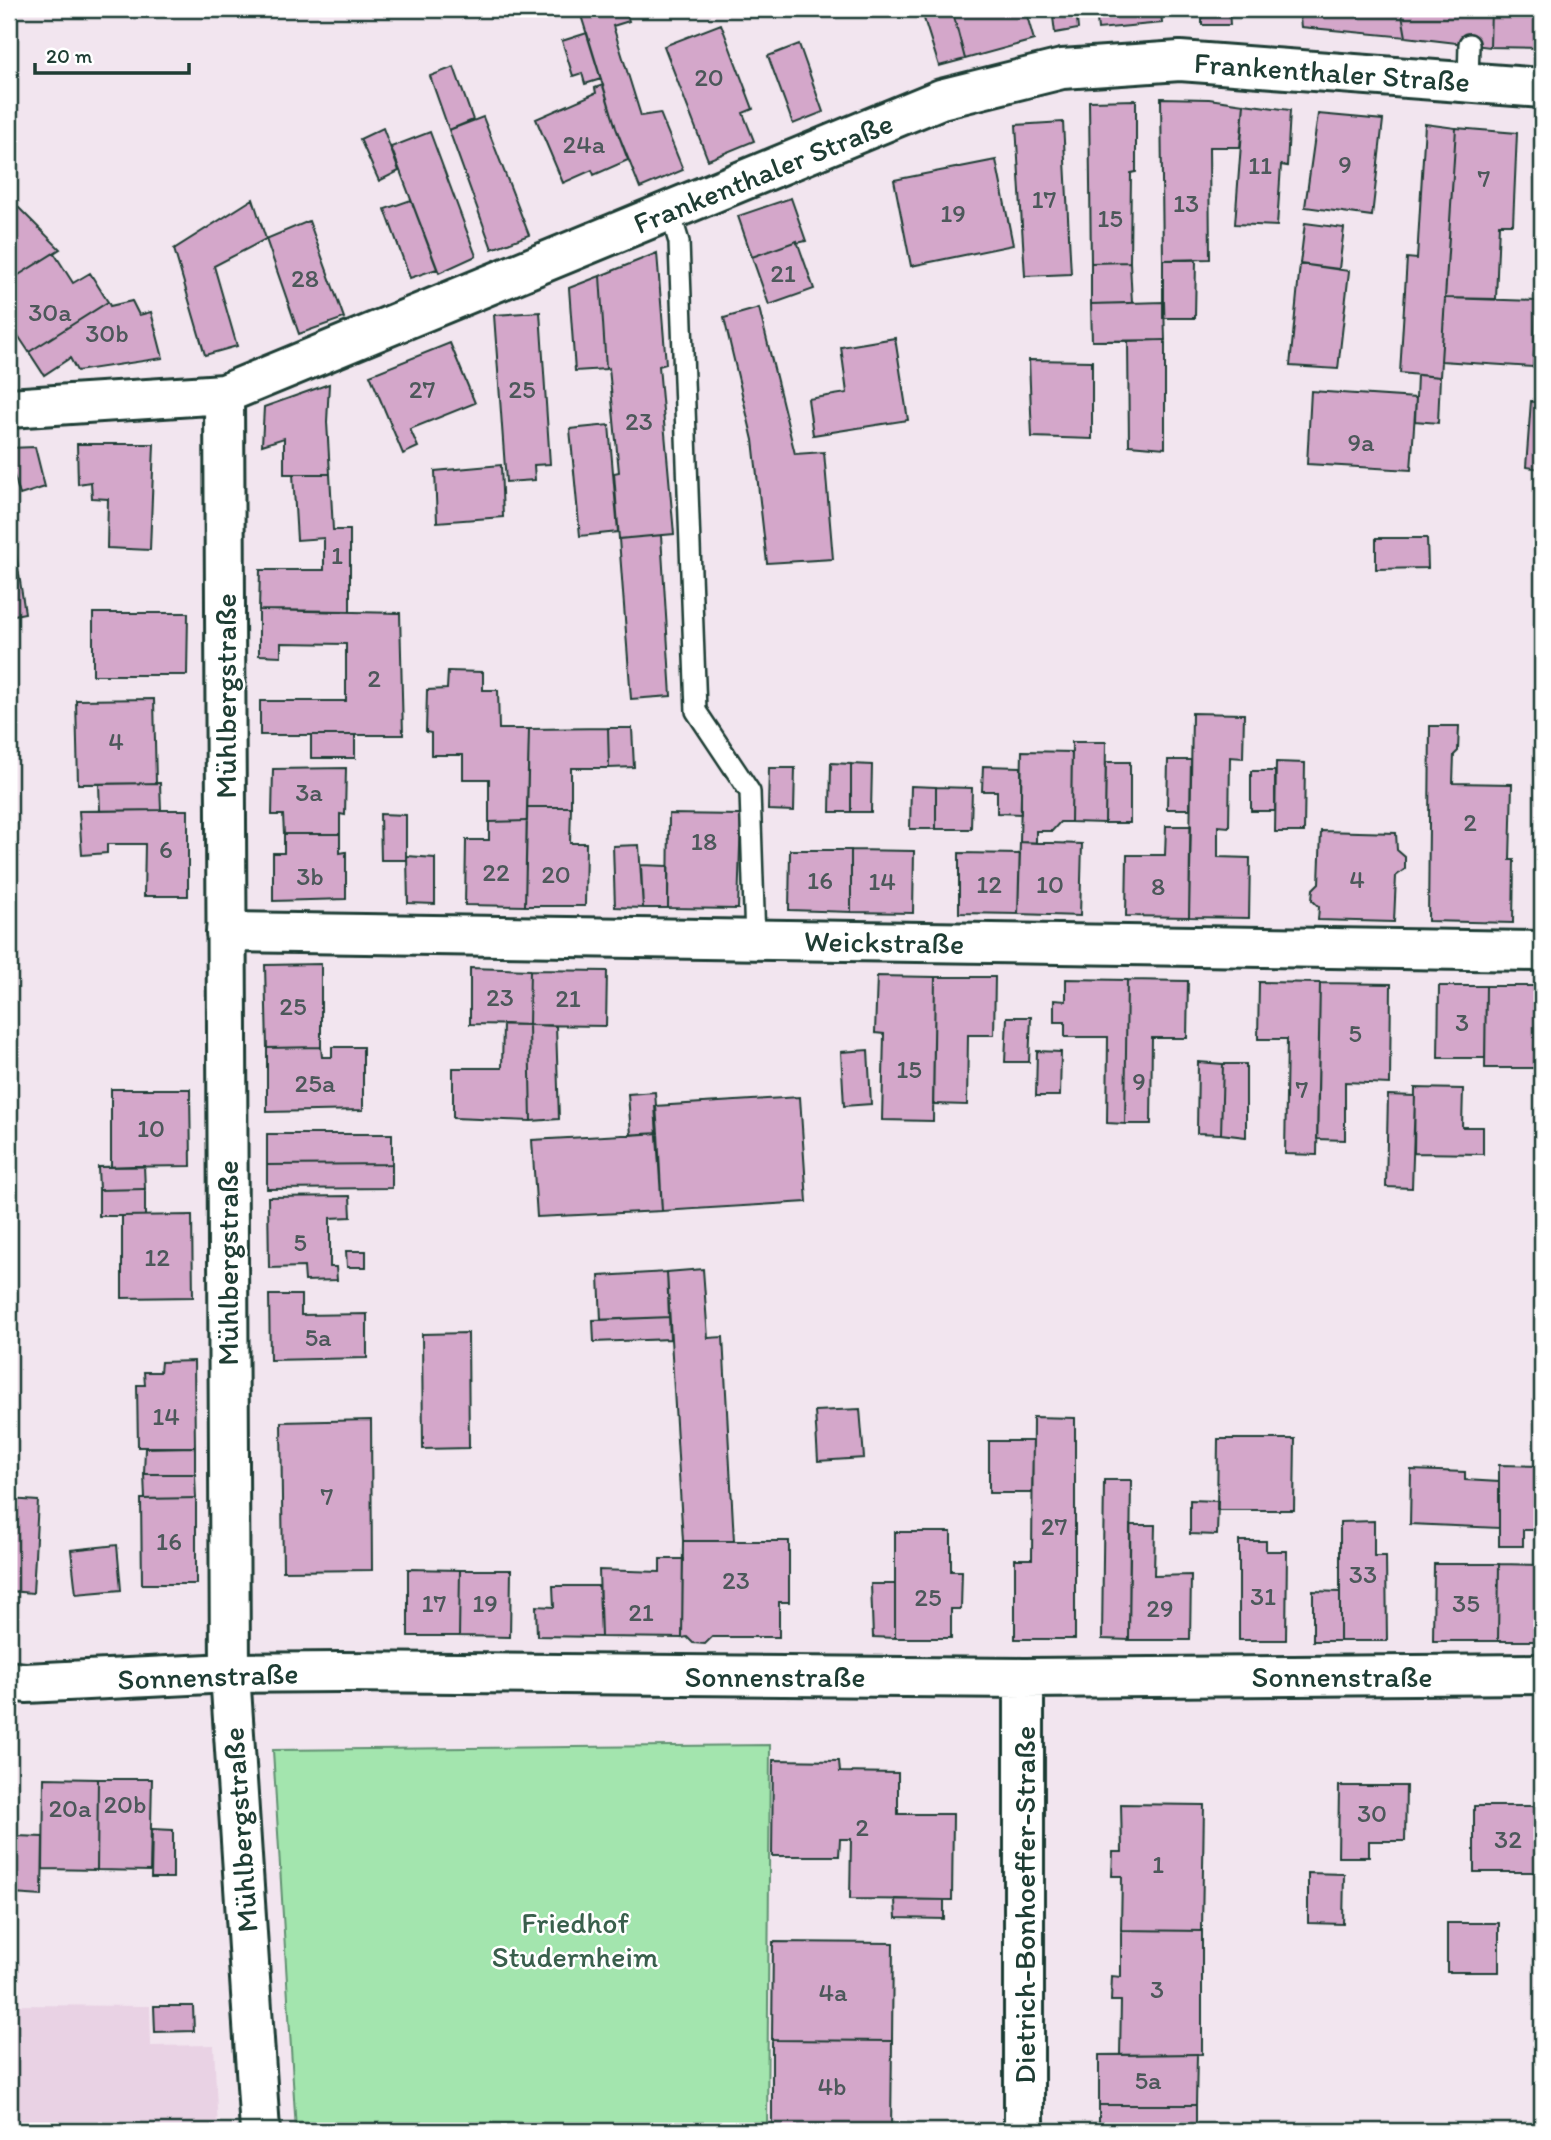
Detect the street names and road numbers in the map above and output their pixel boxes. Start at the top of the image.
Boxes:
street label: Frankenthaler Straße [1193,44,1471,100]
street label: Frankenthaler Straße [628,104,898,242]
street label: Mühlbergstraße [207,593,244,799]
street label: Weickstraße [804,922,964,962]
street label: Mühlbergstraße [209,1160,246,1366]
street label: Sonnenstraße [117,1654,299,1698]
street label: Sonnenstraße [684,1658,866,1695]
street label: Sonnenstraße [1251,1658,1433,1695]
street label: Mühlbergstraße [214,1726,266,1934]
street label: Dietrich-Bonhoeffer-Straße [1006,1726,1043,2084]

